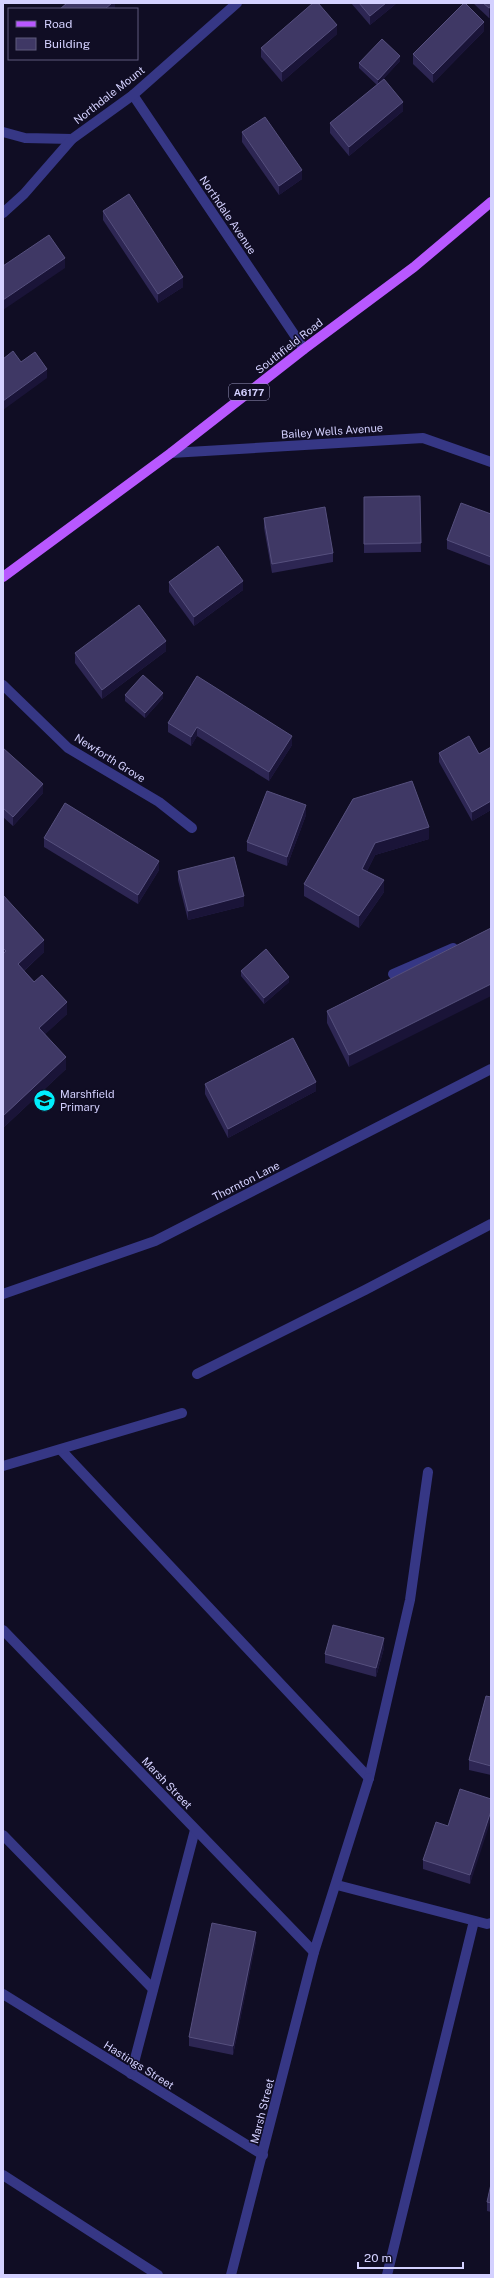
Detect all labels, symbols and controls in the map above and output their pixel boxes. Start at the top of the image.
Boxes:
legend [8,8,138,60]
text: Road [44,17,72,31]
text: Building [44,37,90,51]
street label: Northdale Mount [71,64,147,126]
street label: Northdale Avenue [197,174,259,256]
street label: Southfield Road [253,316,325,376]
road number: A6177 [229,384,269,400]
street label: Bailey Wells Avenue [281,421,383,441]
street label: Newforth Grove [72,731,148,785]
school or university icon: Marshfield Primary [31,1087,57,1113]
place label: Marshfield Primary [60,1088,115,1113]
street label: Thornton Lane [210,1159,282,1203]
street label: Marsh Street [139,1755,195,1811]
street label: Hastings Street [102,2039,176,2091]
street label: Marsh Street [248,2077,276,2145]
scale bar [358,2244,463,2270]
text: 20 m [364,2251,392,2265]

